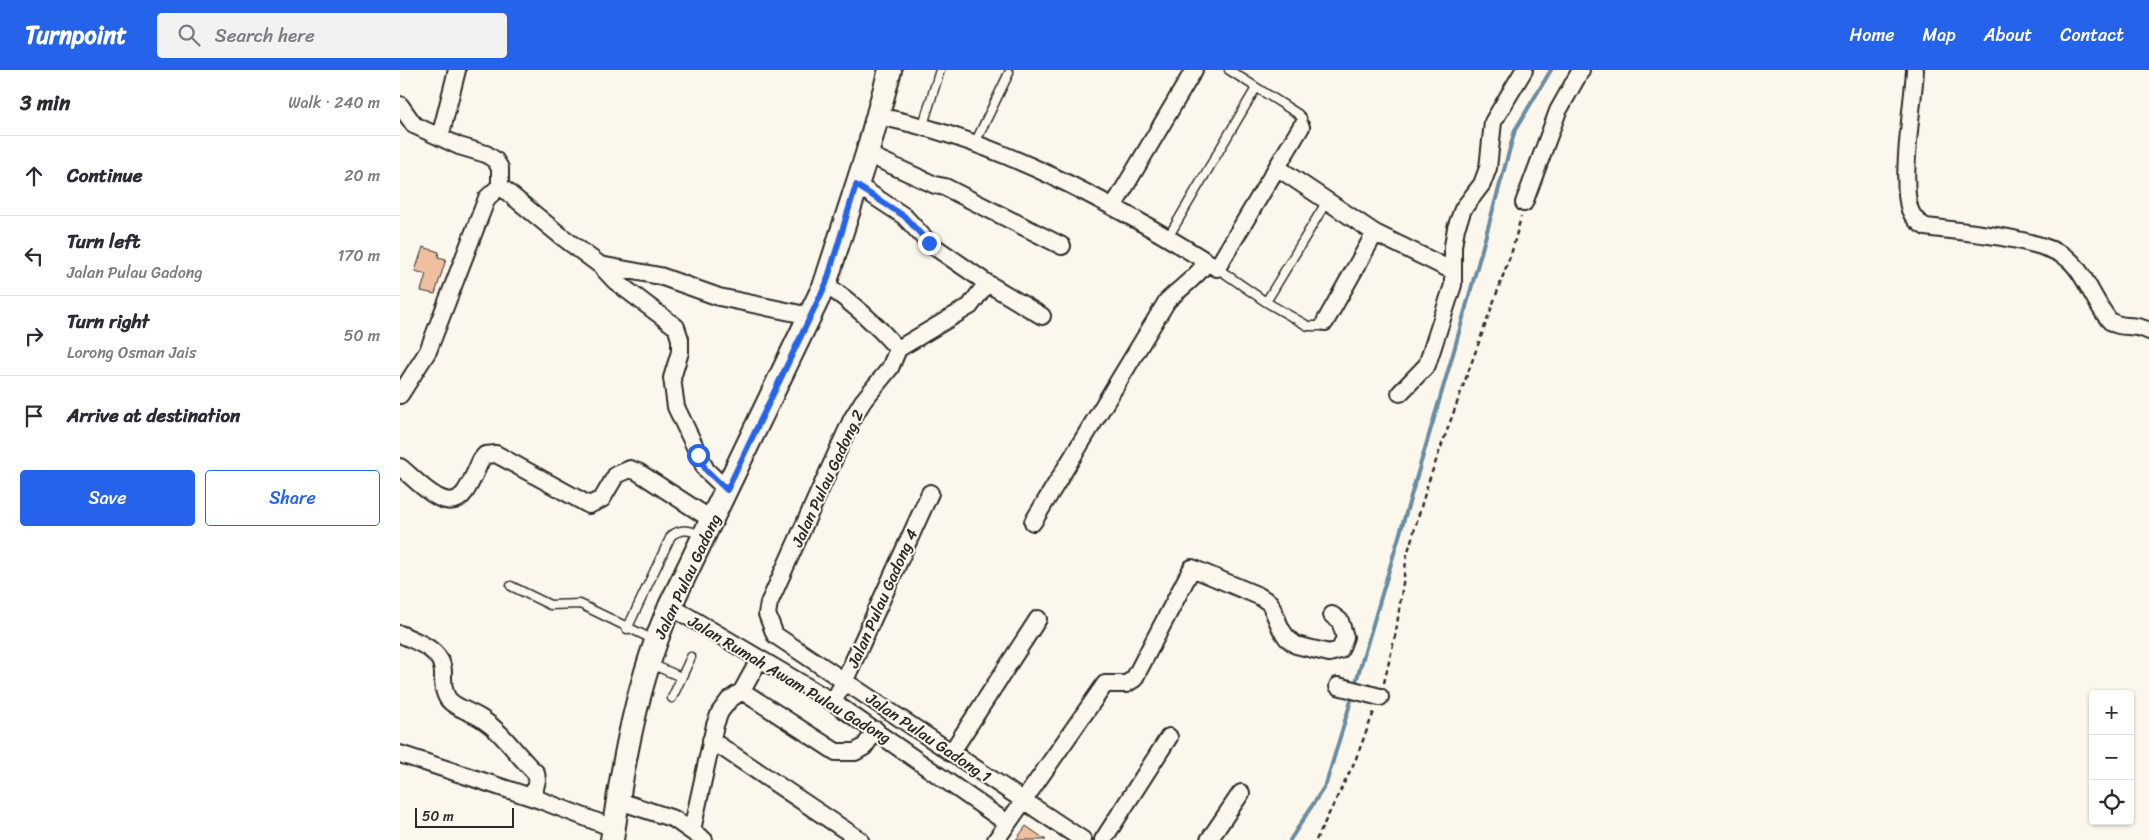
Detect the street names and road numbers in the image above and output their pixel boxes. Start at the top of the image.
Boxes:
street label: Jalan Pulau Gadong 2 [782,405,872,553]
street label: Jalan Pulau Gadong [645,509,729,645]
street label: Jalan Pulau Gadong 4 [838,524,926,673]
street label: Jalan Rumah Awam Pulau Gadong [682,606,897,752]
street label: Jalan Pulau Gadong 1 [859,684,998,790]

